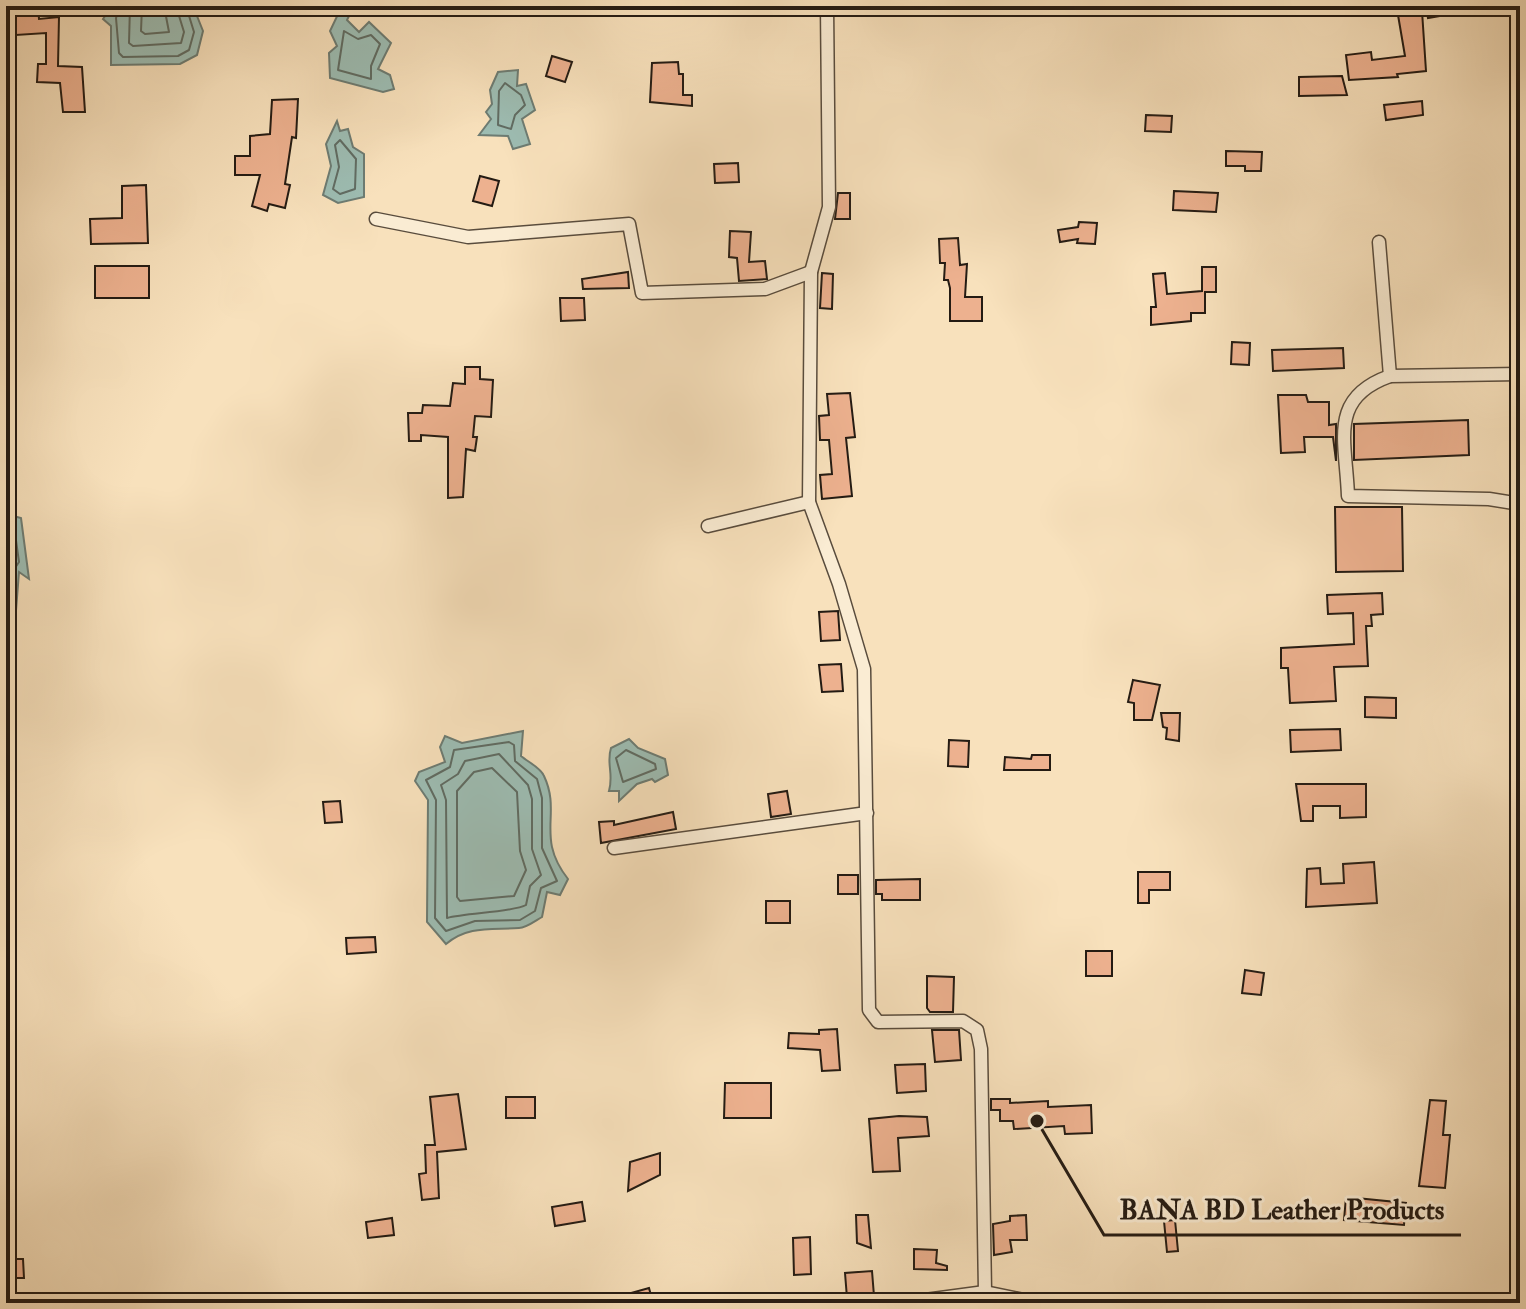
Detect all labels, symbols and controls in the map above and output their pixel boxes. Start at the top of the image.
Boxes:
callout: BANA BD Leather Products [1104,1183,1461,1235]
text: BANA BD Leather Products [1120,1193,1445,1228]

